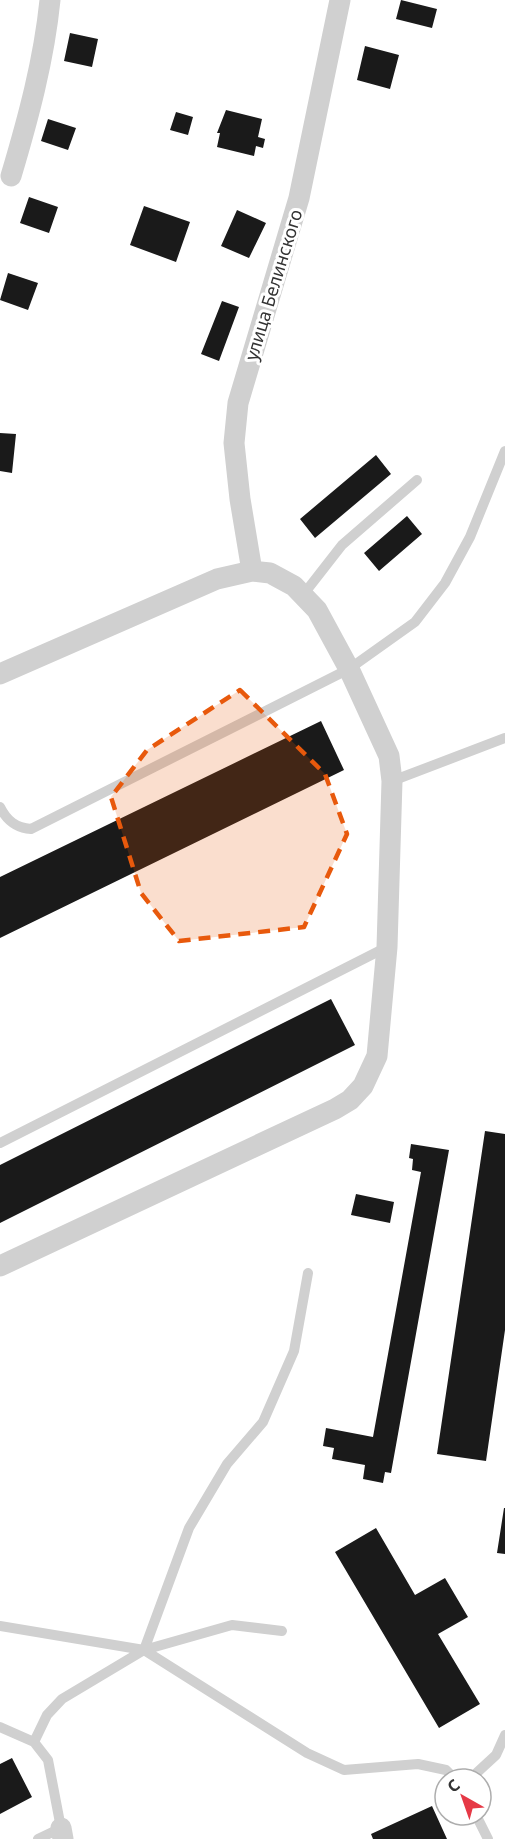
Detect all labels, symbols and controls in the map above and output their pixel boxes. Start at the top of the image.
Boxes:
street label: улица Белинского [239,206,307,363]
north arrow [433,1767,493,1827]
text: С [442,1774,464,1797]

